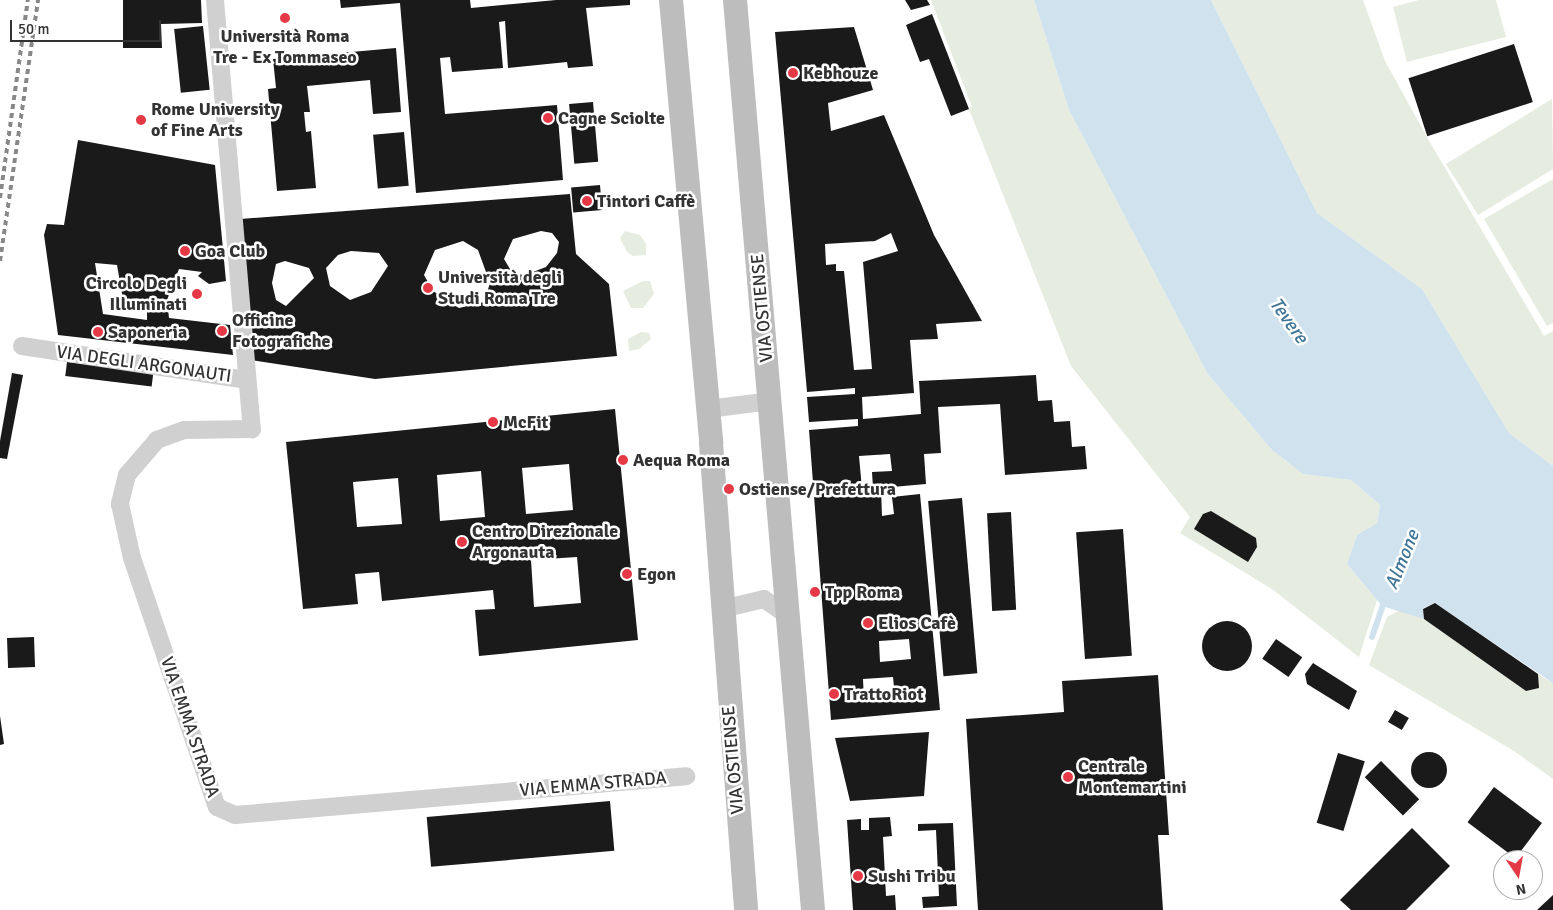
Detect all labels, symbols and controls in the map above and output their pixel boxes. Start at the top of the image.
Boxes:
scale bar [12,10,164,42]
marker: Università Roma Tre - Ex Tommaseo [279,12,291,24]
text: 50 m [18,20,49,38]
place label: Università Roma Tre - Ex Tommaseo [213,26,357,68]
place label: Kebhouze [803,62,878,84]
marker: Kebhouze [787,67,799,79]
place label: Rome University of Fine Arts [151,99,280,142]
place label: Cagne Sciolte [558,107,665,129]
marker: Cagne Sciolte [542,112,554,124]
marker: Rome University of Fine Arts [135,114,147,126]
place label: Tintori Caffè [597,190,695,212]
marker: Tintori Caffè [581,195,593,207]
place label: Goa Club [195,240,265,262]
marker: Goa Club [179,245,191,257]
street label: VIA OSTIENSE [747,253,777,363]
place label: Università degli Studi Roma Tre [438,267,562,310]
place label: Circolo Degli Illuminati [86,273,187,316]
marker: Università degli Studi Roma Tre [422,282,434,294]
marker: Circolo Degli Illuminati [191,288,203,300]
water label: Tevere [1264,294,1312,348]
place label: Officine Fotografiche [232,310,330,352]
place label: Saponeria [108,321,187,343]
marker: Officine Fotografiche [216,325,228,337]
marker: Saponeria [92,326,104,338]
street label: VIA DEGLI ARGONAUTI [55,341,233,387]
place label: McFit [503,411,548,433]
marker: McFit [487,416,499,428]
place label: Aequa Roma [633,449,730,471]
marker: Aequa Roma [617,454,629,466]
place label: Ostiense/Prefettura [739,478,896,500]
marker: Ostiense/Prefettura [723,483,735,495]
place label: Centro Direzionale Argonauta [472,521,618,564]
water label: Almone [1381,527,1425,593]
marker: Centro Direzionale Argonauta [456,536,468,548]
place label: Egon [637,563,676,585]
marker: Egon [621,568,633,580]
place label: Tpp Roma [825,581,900,603]
marker: Tpp Roma [809,586,821,598]
place label: Elios Cafè [878,612,956,634]
marker: Elios Cafè [862,617,874,629]
street label: VIA EMMA STRADA [156,654,224,800]
place label: TrattoRiot [844,683,924,705]
marker: TrattoRiot [828,688,840,700]
street label: VIA OSTIENSE [718,705,748,815]
place label: Centrale Montemartini [1078,756,1187,799]
street label: VIA EMMA STRADA [519,767,667,801]
marker: Centrale Montemartini [1062,771,1074,783]
north arrow [1493,850,1543,900]
place label: Sushi Tribu [868,865,956,887]
marker: Sushi Tribu [852,870,864,882]
text: N [1514,880,1528,899]

